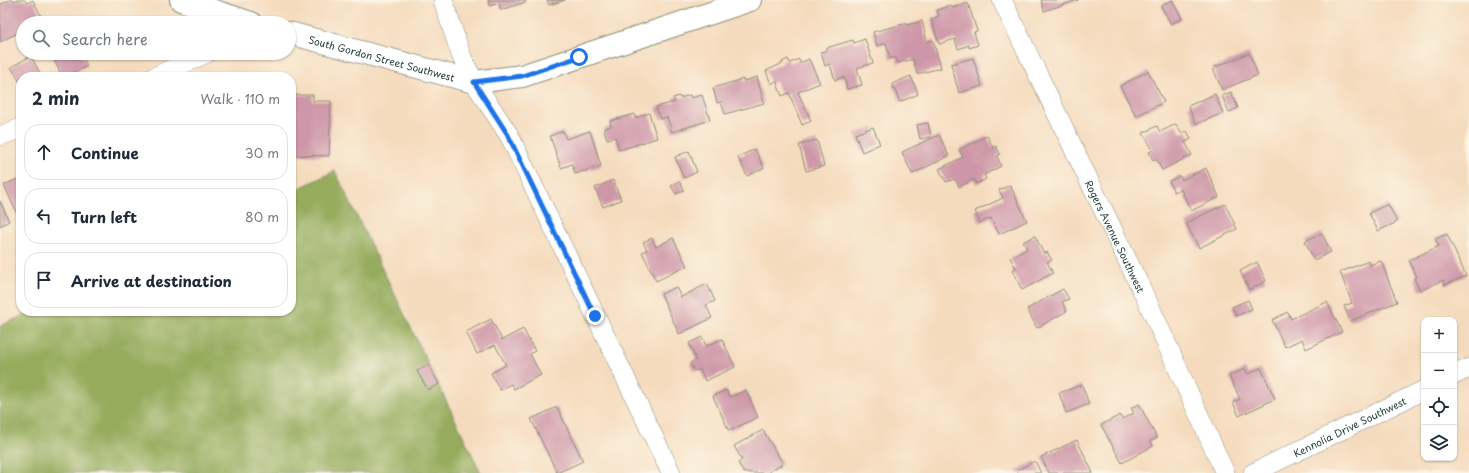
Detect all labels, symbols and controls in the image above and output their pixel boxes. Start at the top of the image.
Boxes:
search box [16,16,296,60]
icon: search [30,27,52,49]
text: Search here [62,27,148,50]
street label: South Gordon Street Southwest [307,31,457,84]
route start [570,48,588,66]
text: 2 min [32,85,79,111]
text: Walk · 110 m [201,89,280,108]
icon: ahead [33,141,55,163]
text: Continue [71,141,139,164]
text: 30 m [245,143,279,162]
street label: Rogers Avenue Southwest [1082,177,1149,295]
icon: left [33,205,55,227]
text: Turn left [71,205,137,228]
text: 80 m [245,207,279,226]
icon: arrive [33,269,55,291]
text: Arrive at destination [71,269,232,292]
route end [586,307,604,325]
map controls [1421,317,1457,461]
button: + [1421,317,1457,353]
button: − [1421,353,1457,389]
button: locate [1421,389,1457,425]
street label: Kennolia Drive Southwest [1290,392,1408,460]
button: layers [1421,425,1457,461]

